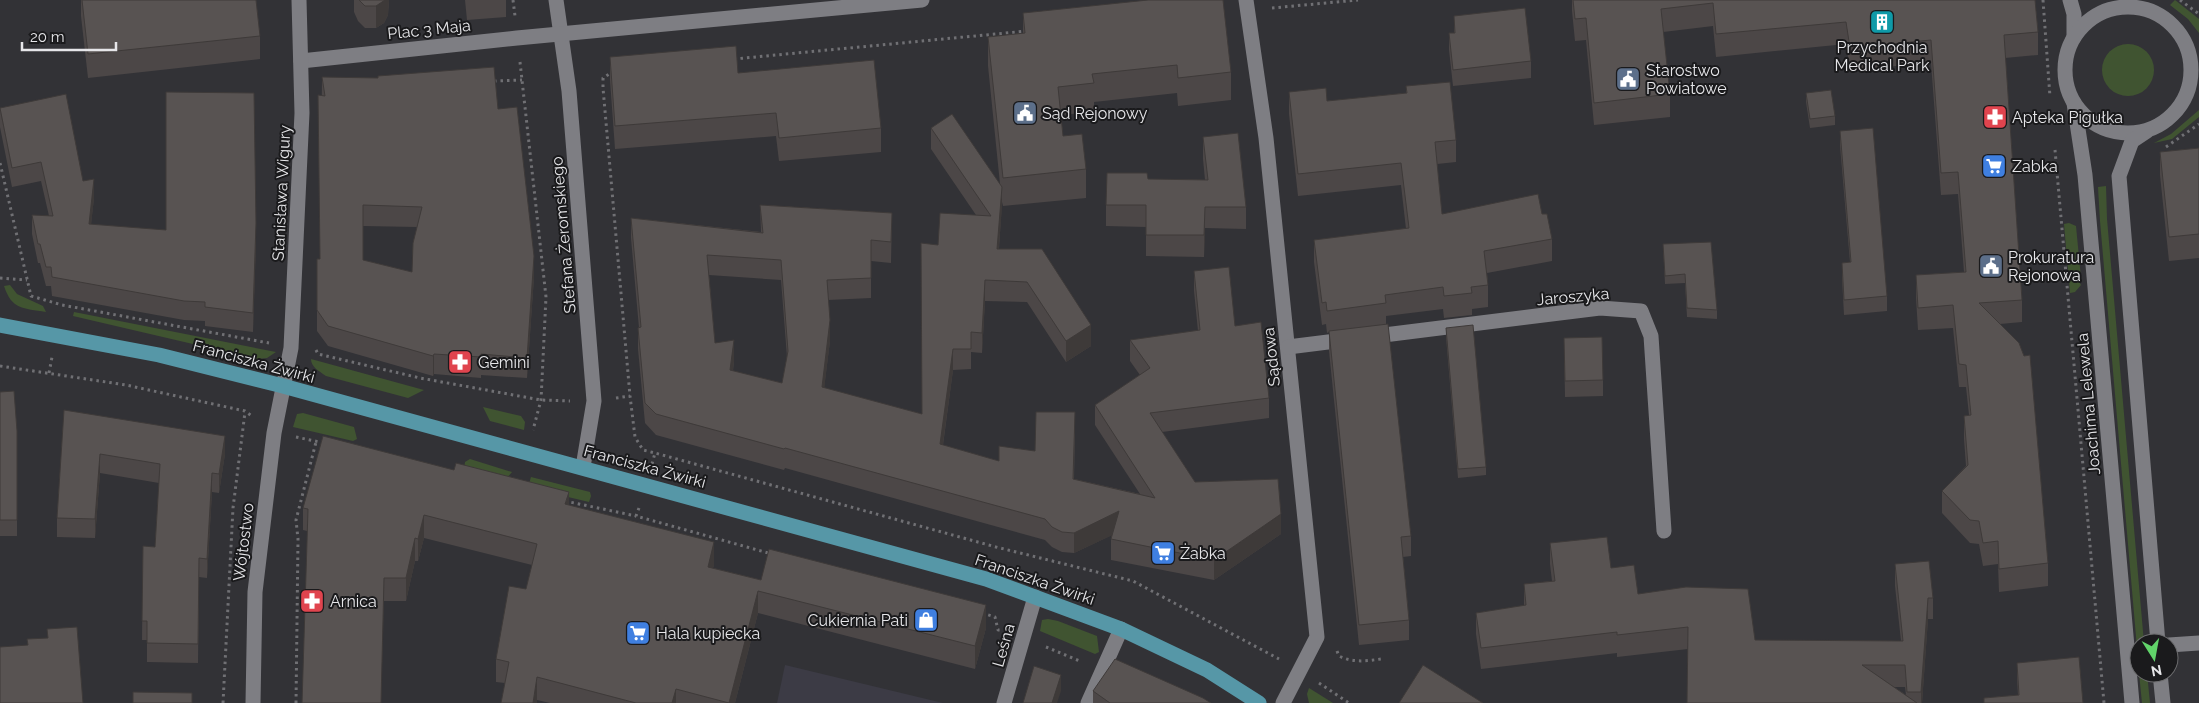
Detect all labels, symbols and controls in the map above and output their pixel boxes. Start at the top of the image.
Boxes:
building icon: Przychodnia Medical Park [1869,9,1895,35]
street label: Plac 3 Maja [387,16,472,43]
scale bar [22,20,116,52]
text: 20 m [30,28,65,46]
place label: Przychodnia Medical Park [1835,38,1930,75]
place label: Starostwo Powiatowe [1646,61,1727,98]
public building icon: Starostwo Powiatowe [1615,66,1641,92]
public building icon: Sąd Rejonowy [1012,100,1038,126]
place label: Sąd Rejonowy [1042,104,1148,123]
pharmacy icon: Apteka Pigułka [1982,104,2008,130]
place label: Apteka Pigułka [2012,108,2123,127]
street label: Stanisława Wigury [268,124,295,262]
supermarket icon: Zabka [1981,153,2007,179]
street label: Stefana Żeromskiego [546,156,580,314]
place label: Zabka [2012,157,2058,176]
place label: Prokuratura Rejonowa [2008,248,2094,285]
public building icon: Prokuratura Rejonowa [1978,253,2004,279]
street label: Jaroszyka [1536,284,1610,309]
street label: Sądowa [1259,327,1284,387]
street label: Joachima Lelewela [2073,332,2104,476]
street label: Franciszka Żwirki [191,335,317,387]
pharmacy icon: Gemini [447,349,473,375]
place label: Gemini [478,353,530,372]
street label: Franciszka Żwirki [582,440,708,492]
street label: Wójtostwo [229,502,258,582]
supermarket icon: Żabka [1150,540,1176,566]
place label: Żabka [1180,543,1226,563]
street label: Franciszka Żwirki [972,549,1098,609]
pharmacy icon: Arnica [299,588,325,614]
place label: Arnica [330,592,377,611]
shop icon: Cukiernia Pati [913,607,939,633]
place label: Cukiernia Pati [808,611,908,630]
supermarket icon: Hala kupiecka [625,620,651,646]
street label: Leśna [988,621,1019,669]
place label: Hala kupiecka [656,624,760,643]
north arrow [2129,633,2179,683]
text: N [2150,662,2163,680]

